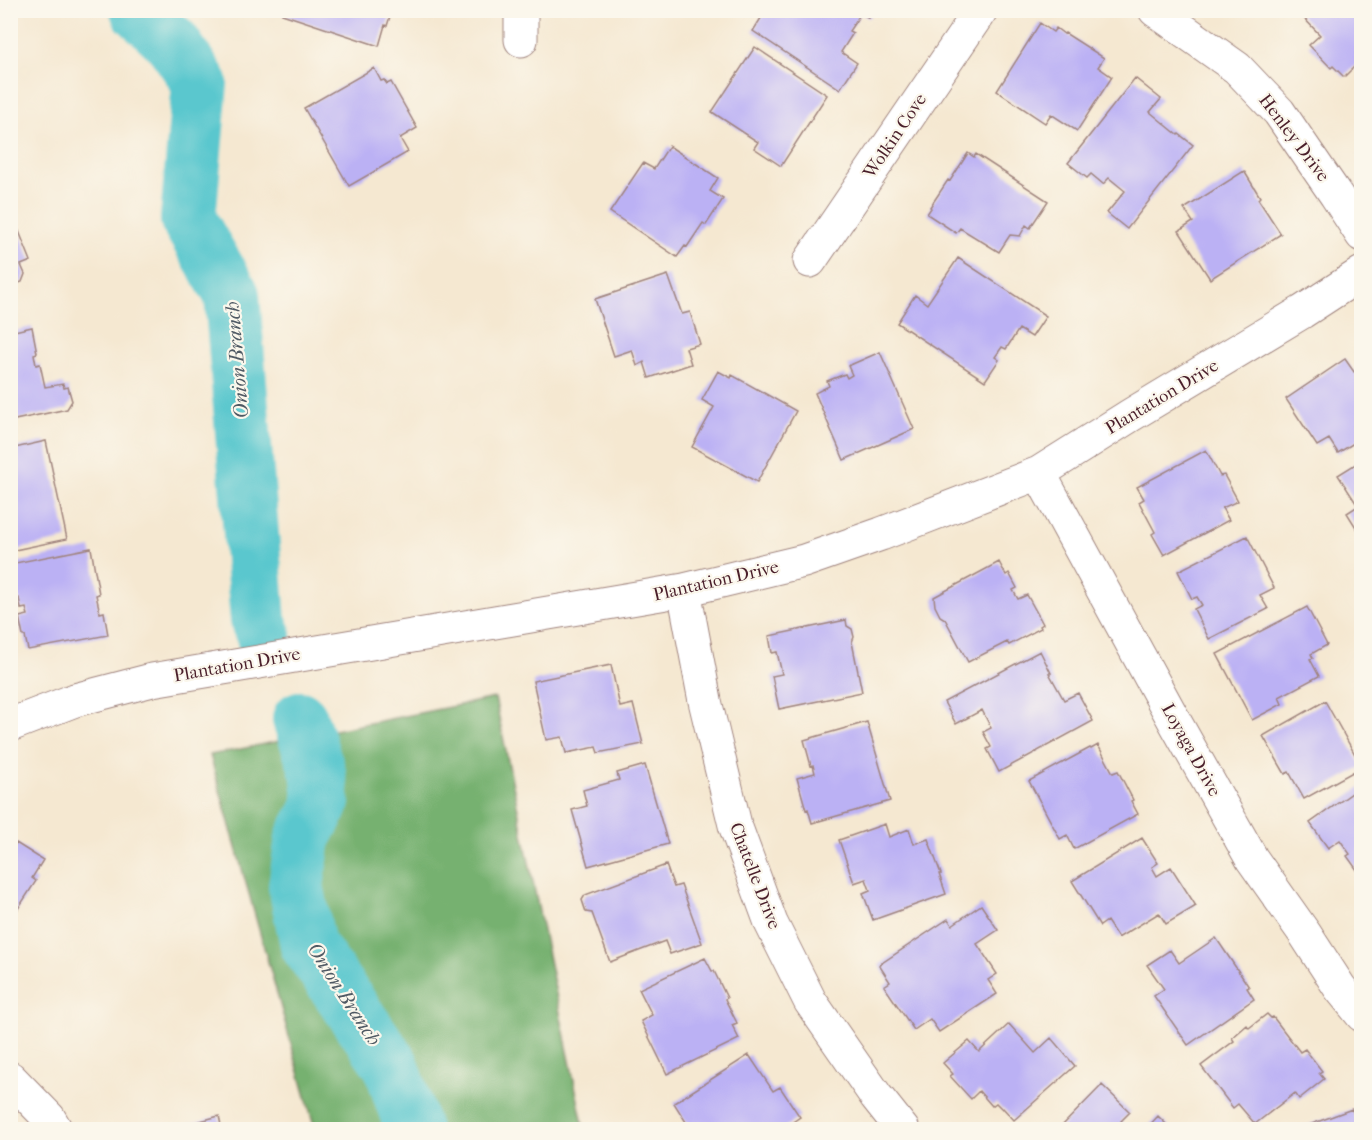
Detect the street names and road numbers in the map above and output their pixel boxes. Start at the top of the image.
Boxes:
street label: Wolkin Cove [858,90,931,183]
street label: Henley Drive [1254,90,1334,186]
street label: Plantation Drive [1102,355,1222,439]
street label: Plantation Drive [651,556,781,606]
street label: Plantation Drive [172,644,302,686]
street label: Loyaga Drive [1157,700,1225,800]
street label: Chatelle Drive [725,820,785,932]

